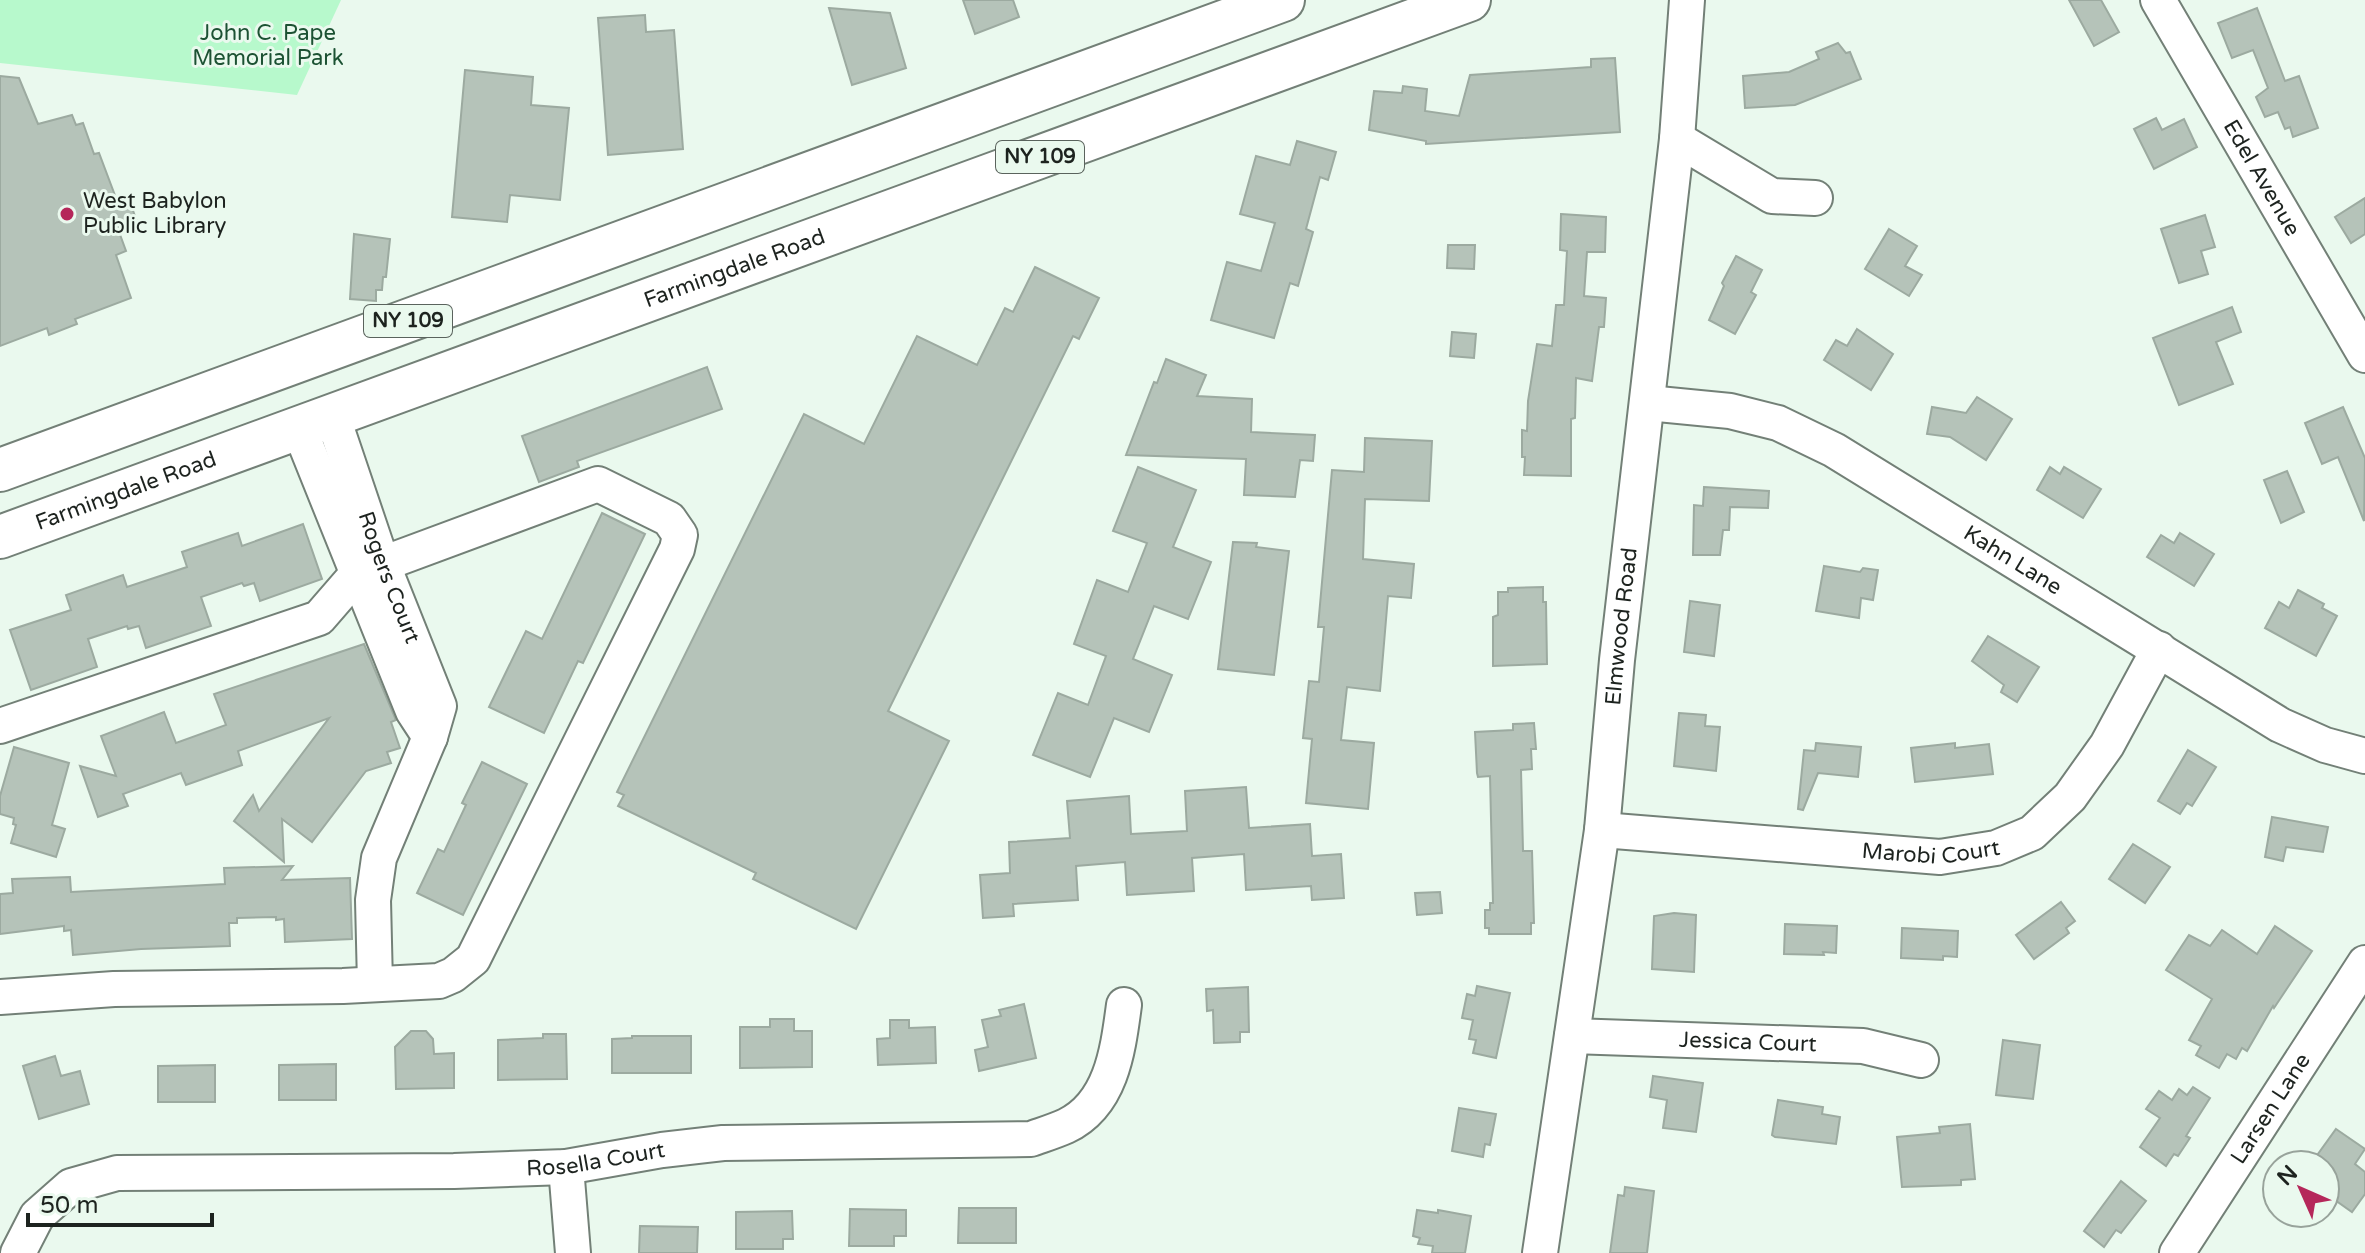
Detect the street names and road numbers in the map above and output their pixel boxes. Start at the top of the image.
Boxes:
street label: Edel Avenue [2218,115,2306,241]
road number: NY 109 [996,141,1084,173]
street label: Farmingdale Road [640,224,829,313]
road number: NY 109 [364,305,452,337]
street label: Farmingdale Road [32,446,220,536]
street label: Rogers Court [353,508,426,647]
street label: Kahn Lane [1959,520,2067,600]
street label: Elmwood Road [1600,546,1643,706]
street label: Marobi Court [1861,835,2002,870]
street label: Jessica Court [1679,1027,1817,1057]
street label: Larsen Lane [2225,1048,2316,1169]
street label: Rosella Court [526,1137,667,1181]

